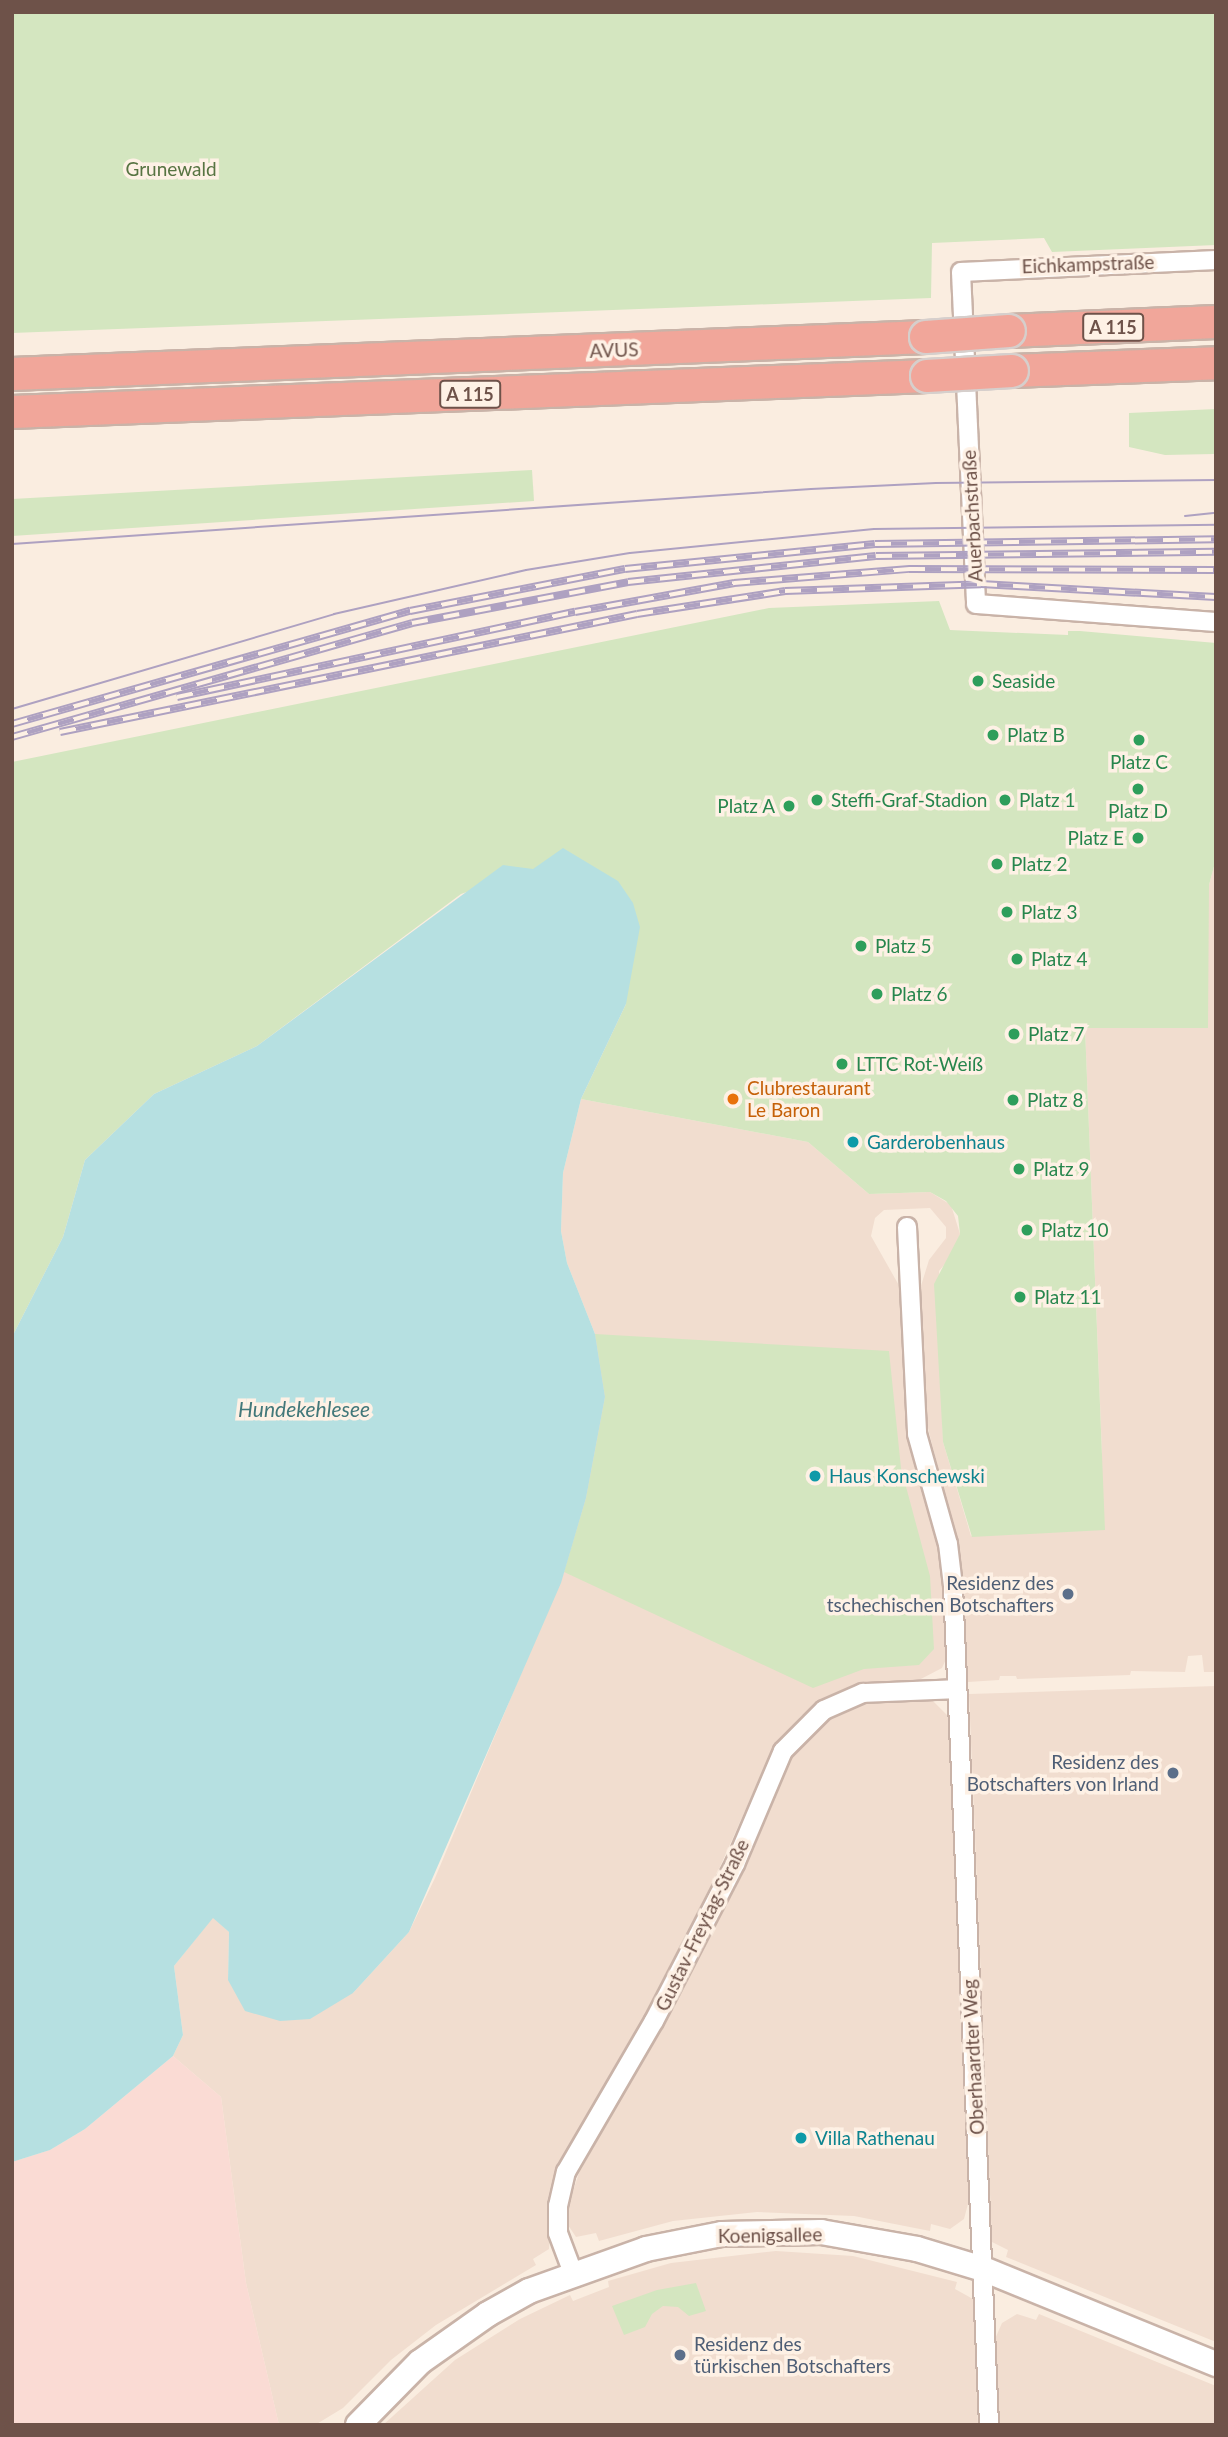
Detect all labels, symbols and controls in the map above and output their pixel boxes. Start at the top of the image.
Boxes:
park label: Grunewald [125,158,217,180]
street label: Eichkampstraße [1021,250,1155,278]
road number: A 115 [1082,312,1144,342]
street label: AVUS [589,338,639,362]
road number: A 115 [438,380,502,408]
street label: Auerbachstraße [957,449,987,583]
place label: Seaside [992,670,1055,692]
marker: Seaside [970,673,986,689]
place label: Platz B [1007,724,1065,746]
marker: Platz B [985,727,1001,743]
marker: Platz C [1131,732,1147,748]
place label: Platz C [1110,751,1168,773]
marker: Platz D [1130,781,1146,797]
place label: Steffi-Graf-Stadion [831,789,987,811]
place label: Platz 1 [1019,789,1075,811]
marker: Steffi-Graf-Stadion [809,792,825,808]
marker: Platz 1 [997,792,1013,808]
place label: Platz A [717,795,775,817]
marker: Platz A [781,798,797,814]
place label: Platz D [1108,800,1168,822]
place label: Platz E [1068,827,1124,849]
marker: Platz E [1130,830,1146,846]
place label: Platz 2 [1011,853,1067,875]
marker: Platz 2 [989,856,1005,872]
place label: Platz 3 [1021,901,1077,923]
marker: Platz 3 [999,904,1015,920]
place label: Platz 5 [875,935,931,957]
marker: Platz 5 [853,938,869,954]
place label: Platz 4 [1031,948,1087,970]
marker: Platz 4 [1009,951,1025,967]
place label: Platz 6 [891,983,947,1005]
marker: Platz 6 [869,986,885,1002]
place label: Platz 7 [1028,1023,1084,1045]
marker: Platz 7 [1006,1026,1022,1042]
place label: LTTC Rot-Weiß [856,1053,983,1075]
marker: LTTC Rot-Weiß [834,1056,850,1072]
place label: Clubrestaurant Le Baron [747,1077,871,1121]
place label: Platz 8 [1027,1089,1083,1111]
marker: Clubrestaurant Le Baron [725,1091,741,1107]
marker: Platz 8 [1005,1092,1021,1108]
place label: Garderobenhaus [867,1131,1005,1153]
marker: Garderobenhaus [845,1134,861,1150]
place label: Platz 9 [1033,1158,1089,1180]
marker: Platz 9 [1011,1161,1027,1177]
place label: Platz 10 [1041,1219,1108,1241]
marker: Platz 10 [1019,1222,1035,1238]
place label: Platz 11 [1034,1286,1101,1308]
marker: Platz 11 [1012,1289,1028,1305]
water label: Hundekehlesee [238,1396,370,1422]
place label: Haus Konschewski [829,1465,985,1487]
marker: Haus Konschewski [807,1468,823,1484]
place label: Residenz des tschechischen Botschafters [827,1572,1054,1616]
marker: Residenz des tschechischen Botschafters [1060,1586,1076,1602]
place label: Residenz des Botschafters von Irland [966,1751,1159,1795]
marker: Residenz des Botschafters von Irland [1165,1765,1181,1781]
street label: Gustav-Freytag-Straße [650,1835,754,2015]
street label: Oberhaardter Weg [958,1978,988,2136]
place label: Villa Rathenau [815,2127,935,2149]
marker: Villa Rathenau [793,2130,809,2146]
street label: Koenigsallee [718,2223,822,2247]
place label: Residenz des türkischen Botschafters [694,2333,891,2377]
marker: Residenz des türkischen Botschafters [672,2347,688,2363]

